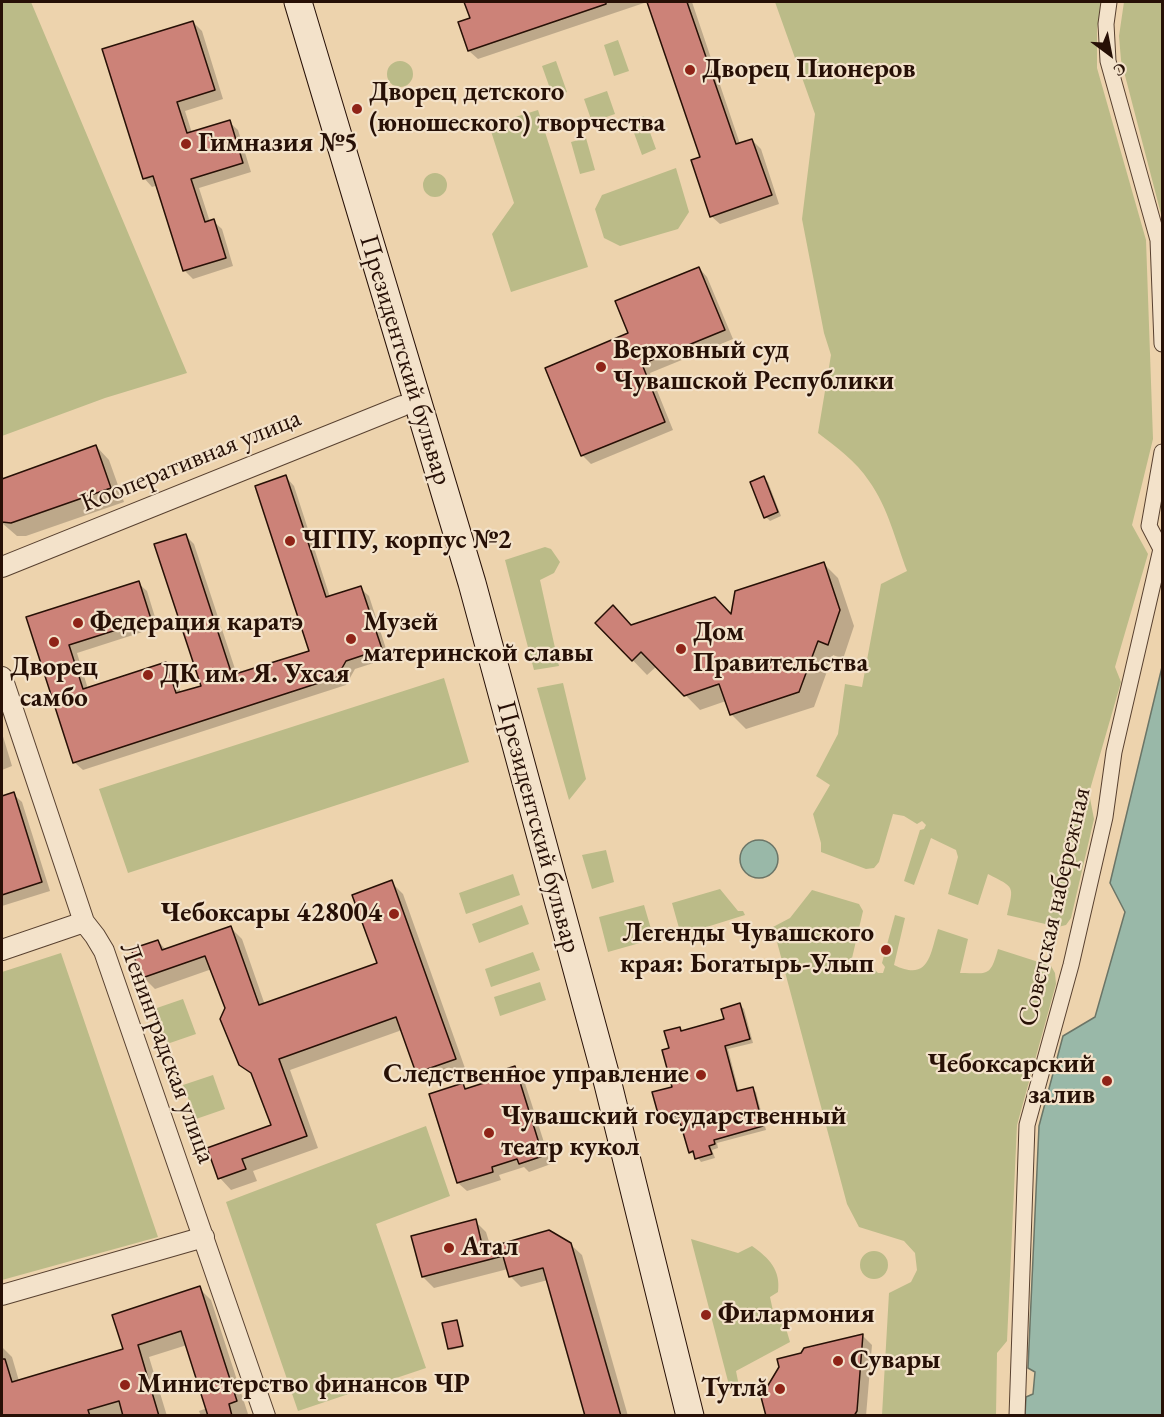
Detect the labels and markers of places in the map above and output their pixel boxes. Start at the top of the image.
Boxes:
place label: Дворец Пионеров [702,54,915,86]
marker: Дворец Пионеров [683,63,697,77]
place label: Дворец детского (юношеского) творчества [369,77,665,140]
marker: Дворец детского (юношеского) творчества [350,102,364,116]
place label: Гимназия №5 [198,128,358,160]
marker: Гимназия №5 [179,137,193,151]
place label: Верховный суд Чувашской Республики [613,335,894,398]
marker: Верховный суд Чувашской Республики [594,360,608,374]
place label: ЧГПУ, корпус №2 [302,525,512,557]
marker: ЧГПУ, корпус №2 [283,534,297,548]
place label: Федерация каратэ [90,607,303,639]
place label: Музей материнской славы [363,607,594,670]
marker: Федерация каратэ [71,616,85,630]
place label: Дом Правительства [693,617,868,680]
marker: Музей материнской славы [344,632,358,646]
marker: Дворец самбо [47,635,61,649]
marker: Дом Правительства [674,642,688,656]
place label: Дворец самбо [10,652,98,715]
place label: ДК им. Я. Ухсая [160,659,350,691]
marker: ДК им. Я. Ухсая [141,668,155,682]
place label: Чебоксары 428004 [161,898,382,930]
marker: Чебоксары 428004 [387,907,401,921]
place label: Легенды Чувашского края: Богатырь-Улып [620,918,874,981]
marker: Легенды Чувашского края: Богатырь-Улып [879,943,893,957]
place label: Чебоксарский залив [927,1049,1095,1112]
place label: Следственное управление [383,1059,689,1091]
marker: Следственное управление [694,1068,708,1082]
marker: Чебоксарский залив [1100,1074,1114,1088]
place label: Чувашский государственный театр кукол [501,1101,846,1164]
marker: Чувашский государственный театр кукол [482,1126,496,1140]
place label: Атал [461,1232,518,1264]
marker: Атал [442,1241,456,1255]
place label: Филармония [718,1299,875,1331]
marker: Филармония [699,1308,713,1322]
place label: Сувары [850,1345,941,1377]
marker: Сувары [831,1354,845,1368]
place label: Министерство финансов ЧР [137,1369,470,1401]
place label: Тутлӑ [701,1373,768,1405]
marker: Министерство финансов ЧР [118,1378,132,1392]
marker: Тутлӑ [773,1382,787,1396]

